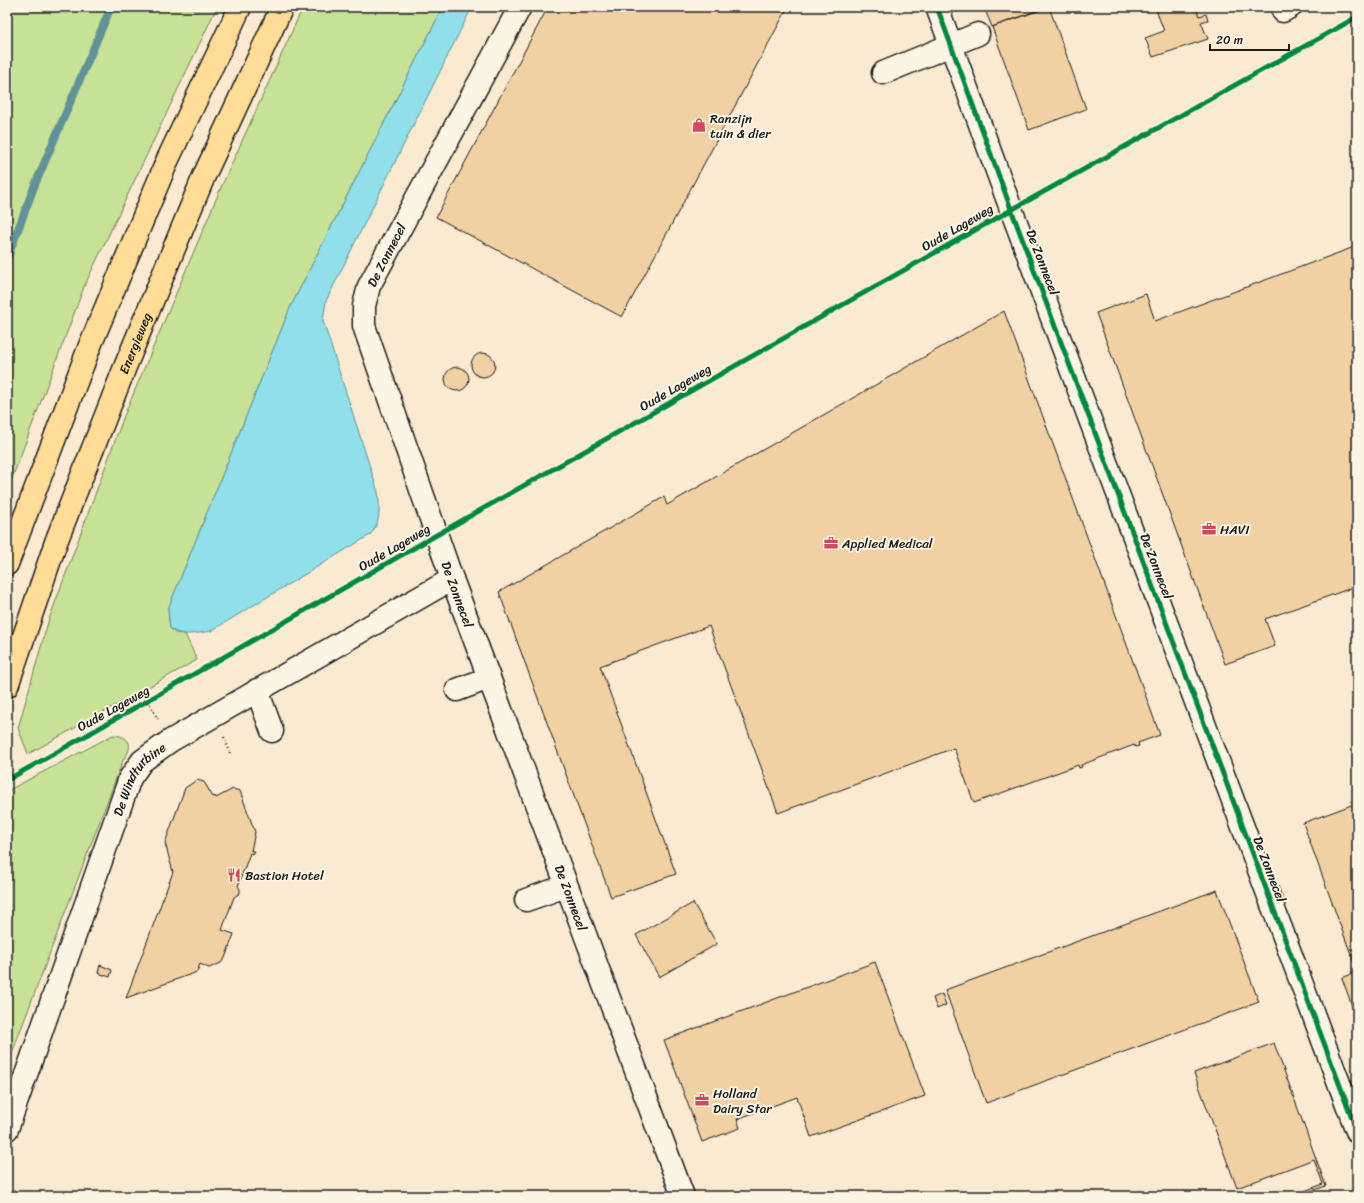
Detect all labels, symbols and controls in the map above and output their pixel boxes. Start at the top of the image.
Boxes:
scale bar [1210,26,1289,52]
text: 20 m [1216,29,1243,51]
place label: Ranzijn tuin & dier [710,107,771,145]
shop icon: Ranzijn tuin & dier [691,117,707,133]
street label: Oude Lageweg [917,197,998,257]
street label: De Zonnecel [361,219,413,291]
street label: De Zonnecel [1019,226,1066,299]
street label: Energieweg [112,309,159,378]
street label: Oude Lageweg [635,357,716,417]
street label: Oude Lageweg [354,517,435,577]
place label: HAVI [1220,518,1249,541]
office icon: HAVI [1201,521,1217,537]
street label: De Zonnecel [1133,530,1180,603]
place label: Applied Medical [841,532,933,555]
office icon: Applied Medical [823,535,839,551]
street label: De Zonnecel [435,558,480,631]
street label: Oude Lageweg [73,679,154,738]
street label: De Windturbine [107,736,171,819]
street label: De Zonnecel [1246,833,1293,906]
street label: De Zonnecel [548,861,594,935]
place label: Bastion Hotel [245,864,324,887]
restaurant icon: Bastion Hotel [226,867,242,883]
place label: Holland Dairy Star [713,1082,772,1120]
office icon: Holland Dairy Star [694,1092,710,1108]

